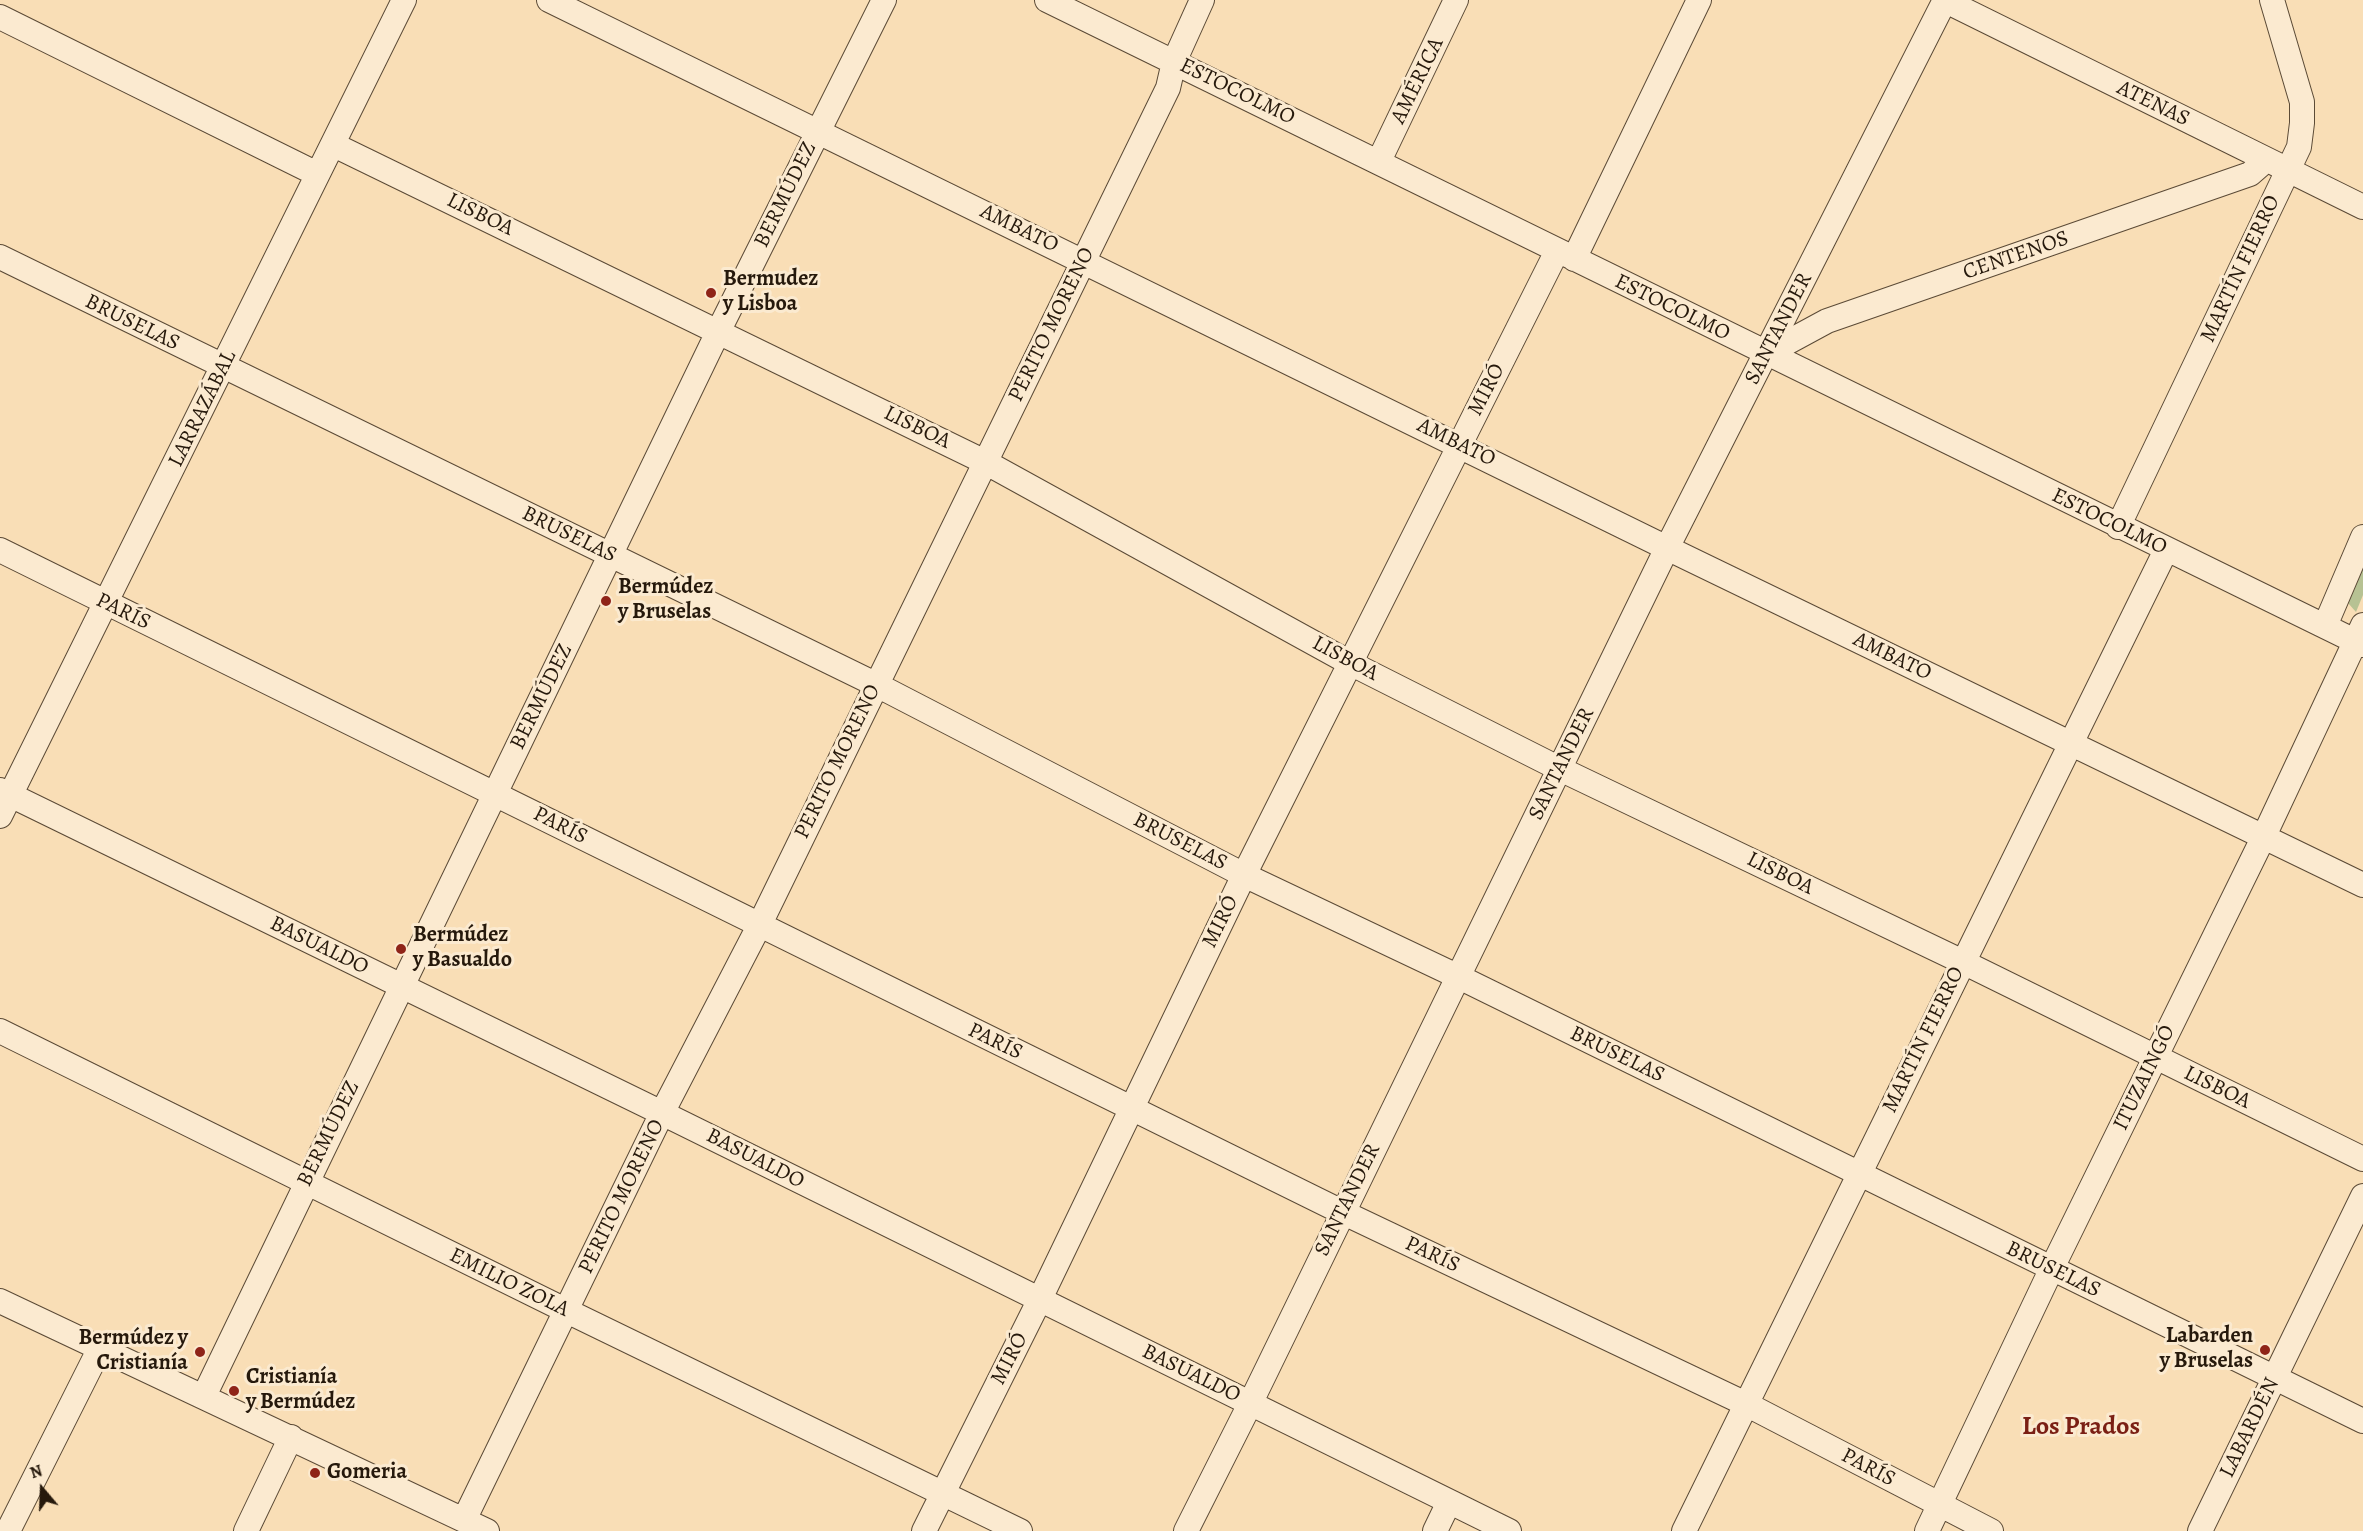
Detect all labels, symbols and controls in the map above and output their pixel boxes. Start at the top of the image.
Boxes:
street label: AMÉRICA [1386,34,1450,128]
street label: ESTOCOLMO [1175,53,1299,131]
street label: ATENAS [2112,75,2194,133]
street label: BERMÚDEZ [749,138,823,252]
street label: LISBOA [442,188,518,242]
street label: MARTÍN FIERRO [2195,191,2287,347]
street label: AMBATO [976,199,1062,259]
street label: CENTENOS [1960,226,2072,286]
street label: PERITO MORENO [1003,243,1101,407]
place label: Bermudez y Lisboa [723,267,818,318]
street label: ESTOCOLMO [1610,269,1734,347]
street label: SANTANDER [1740,269,1818,389]
marker: Bermudez y Lisboa [704,286,718,300]
street label: BRUSELAS [80,289,184,357]
street label: LARRAZÁBAL [163,346,243,472]
street label: MIRÓ [1463,359,1511,421]
street label: LISBOA [879,401,955,455]
street label: AMBATO [1413,413,1499,473]
street label: ESTOCOLMO [2047,483,2171,561]
street label: BRUSELAS [517,501,621,569]
place label: Bermúdez y Bruselas [618,575,713,626]
street label: PARÍS [91,588,155,636]
marker: Bermúdez y Bruselas [599,594,613,608]
street label: AMBATO [1849,627,1935,687]
street label: LISBOA [1307,631,1383,687]
street label: BERMÚDEZ [505,640,579,754]
street label: PERITO MORENO [789,680,887,844]
street label: SANTANDER [1523,703,1601,825]
street label: PARÍS [528,801,592,851]
street label: BRUSELAS [1129,807,1231,877]
street label: LISBOA [1742,847,1818,901]
street label: MIRÓ [1197,891,1245,953]
street label: BASUALDO [265,911,373,981]
place label: Bermúdez y Basualdo [413,923,512,974]
marker: Bermúdez y Basualdo [394,942,408,956]
street label: MARTÍN FIERRO [1877,963,1971,1117]
street label: PARÍS [963,1018,1027,1066]
street label: BRUSELAS [1565,1021,1669,1089]
street label: ITUZAINGÓ [2108,1021,2182,1135]
street label: LISBOA [2179,1061,2255,1115]
street label: BERMÚDEZ [292,1077,366,1191]
street label: PERITO MORENO [573,1115,671,1279]
street label: BASUALDO [701,1123,809,1195]
street label: SANTANDER [1309,1139,1387,1261]
street label: PARÍS [1400,1231,1464,1279]
street label: BRUSELAS [2001,1236,2105,1304]
street label: EMILIO ZOLA [445,1243,573,1323]
place label: Labarden y Bruselas [2160,1324,2253,1376]
place label: Bermúdez y Cristianía [79,1326,188,1378]
street label: MIRÓ [986,1328,1034,1390]
street label: BASUALDO [1137,1339,1245,1409]
marker: Labarden y Bruselas [2258,1343,2272,1357]
marker: Bermúdez y Cristianía [193,1345,207,1359]
place label: Cristianía y Bermúdez [246,1365,355,1416]
street label: LABARDÉN [2214,1374,2286,1482]
marker: Cristianía y Bermúdez [227,1384,241,1398]
district label: Los Prados [2022,1412,2140,1444]
street label: PARÍS [1836,1443,1900,1493]
north arrow [12,1459,72,1519]
text: N [27,1460,45,1484]
place label: Gomeria [327,1460,407,1486]
marker: Gomeria [308,1466,322,1480]

